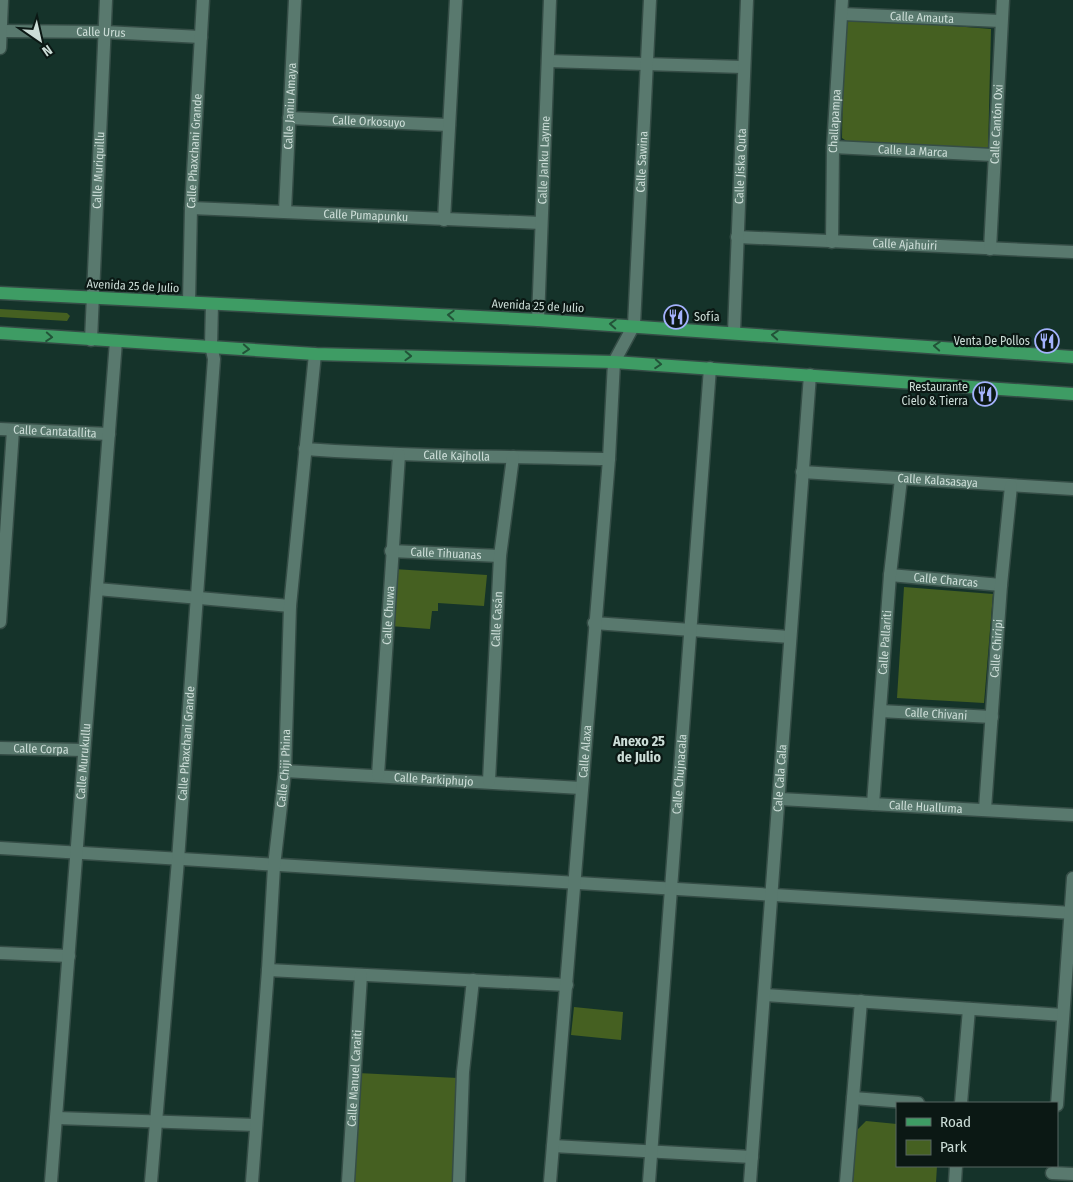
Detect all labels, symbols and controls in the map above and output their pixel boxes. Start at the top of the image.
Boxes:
street label: Calle Amauta [890,9,954,26]
north arrow [15,15,65,65]
street label: Calle Urus [76,25,126,40]
text: N [39,41,55,60]
street label: Calle Janiu Amaya [281,62,299,150]
street label: Calle Cantón Oxi [987,84,1006,164]
street label: Challapampa [826,89,844,153]
street label: Calle Phaxchani Grande [184,93,205,209]
street label: Calle Orkosuyo [332,113,406,130]
street label: Calle Janku Layme [535,116,553,205]
street label: Calle Jiska Quta [732,128,749,204]
street label: Calle Muriquillu [90,131,107,209]
street label: Calle Sawina [634,131,651,193]
street label: Calle La Marca [878,142,948,160]
street label: Calle Pumapunku [323,207,409,224]
street label: Calle Ajahuiri [872,236,938,253]
street label: Avenida 25 de Julio [86,277,180,295]
street label: Avenida 25 de Julio [491,297,585,315]
restaurant icon: Sofía [663,304,689,330]
one-way arrow [446,310,454,321]
place label: Sofía [694,310,720,324]
one-way arrow [609,319,617,330]
restaurant icon: Venta De Pollos [1034,328,1060,354]
one-way arrow [771,329,779,340]
one-way arrow [45,331,53,342]
place label: Venta De Pollos [954,334,1030,348]
one-way arrow [933,341,941,352]
one-way arrow [242,343,250,354]
one-way arrow [404,351,412,361]
one-way arrow [654,359,662,370]
place label: Restaurante Cielo & Tierra [902,380,968,408]
restaurant icon: Restaurante Cielo & Tierra [972,381,998,407]
street label: Calle Cantatallita [13,423,97,440]
street label: Calle Kajholla [423,448,490,464]
street label: Calle Kalasasaya [897,471,978,490]
street label: Calle Tihuanas [410,545,482,562]
street label: Calle Charcas [913,570,979,590]
street label: Calle Chuwa [380,585,397,645]
street label: Calle Casán [489,591,505,647]
street label: Calle Pallariti [876,610,894,675]
street label: Calle Chiripi [987,619,1006,678]
street label: Calle Phaxchani Grande [175,685,197,801]
street label: Calle Chivani [904,705,968,723]
street label: Calle Murukullu [74,723,93,800]
street label: Calle Alaxa [576,724,594,778]
street label: Calle Chiji Phina [274,729,293,808]
district label: Anexo 25 de Julio [612,733,665,766]
street label: Calle Chujnacala [670,733,690,815]
street label: Calle Corpa [13,741,69,757]
street label: Cale Cala Cala [771,744,790,813]
street label: Calle Parkiphujo [394,770,474,789]
street label: Calle Hualluma [889,798,963,816]
street label: Calle Manuel Caraiti [344,1029,365,1127]
legend [896,1102,1058,1167]
text: Road [940,1113,971,1131]
text: Park [940,1138,967,1156]

